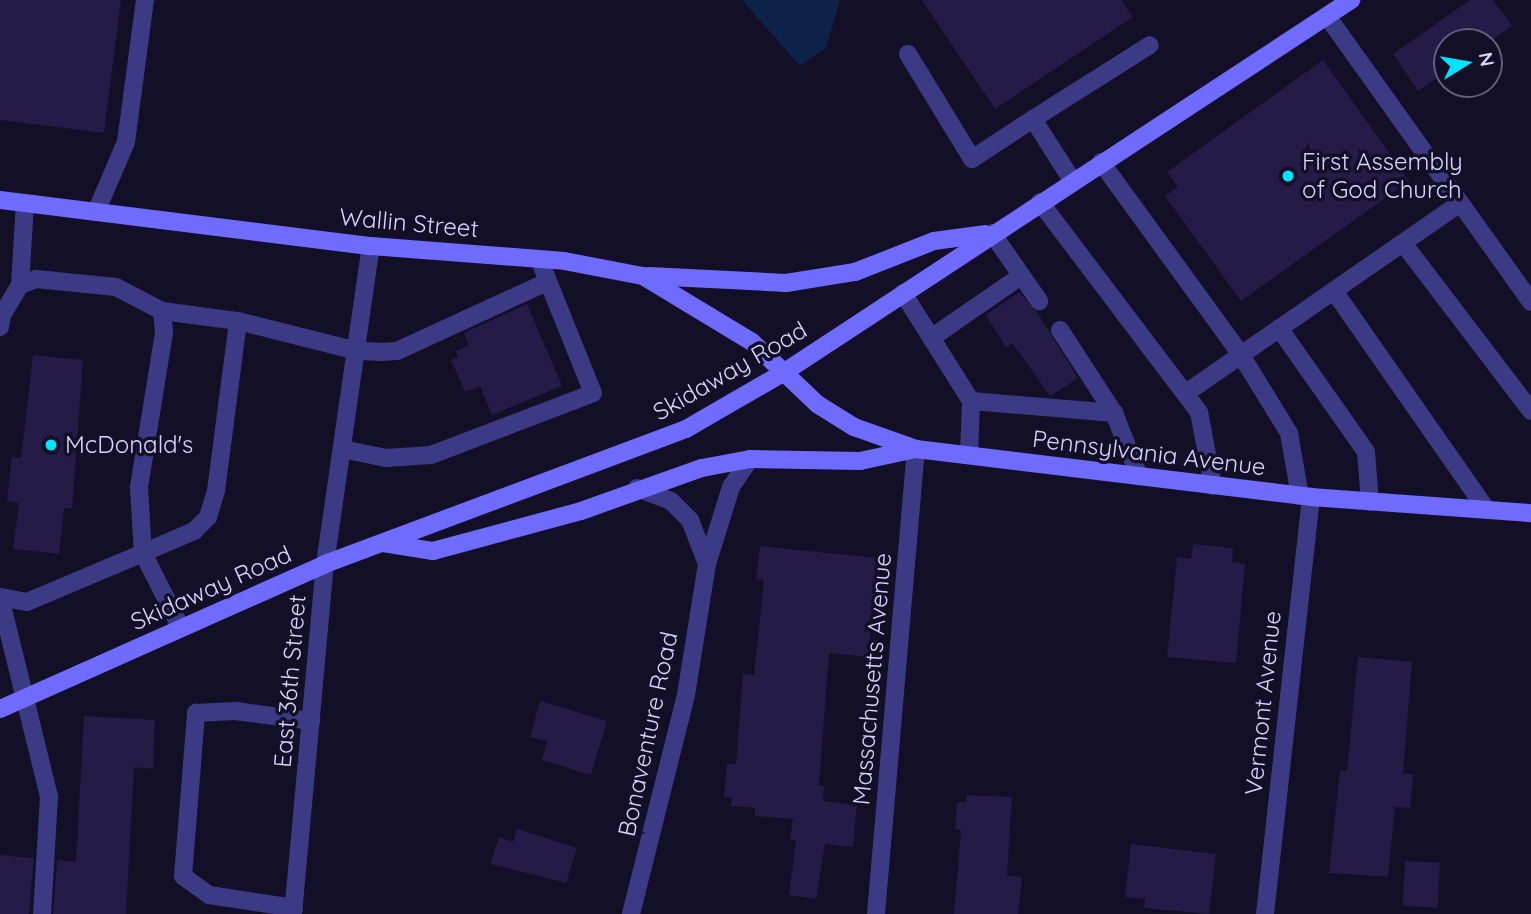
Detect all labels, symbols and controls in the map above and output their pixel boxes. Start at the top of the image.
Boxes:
north arrow [1433,28,1503,98]
text: N [1474,50,1500,69]
place label: First Assembly of God Church [1302,148,1463,204]
marker: First Assembly of God Church [1280,168,1296,184]
street label: Wallin Street [338,203,480,243]
street label: Skidaway Road [648,315,812,427]
street label: Pennsylvania Avenue [1031,424,1267,482]
place label: McDonald's [65,431,193,459]
marker: McDonald's [43,437,59,453]
street label: Skidaway Road [126,540,296,636]
street label: Massachusetts Avenue [847,552,897,806]
street label: East 36th Street [268,593,312,769]
street label: Vermont Avenue [1239,609,1287,797]
street label: Bonaventure Road [612,629,684,839]

